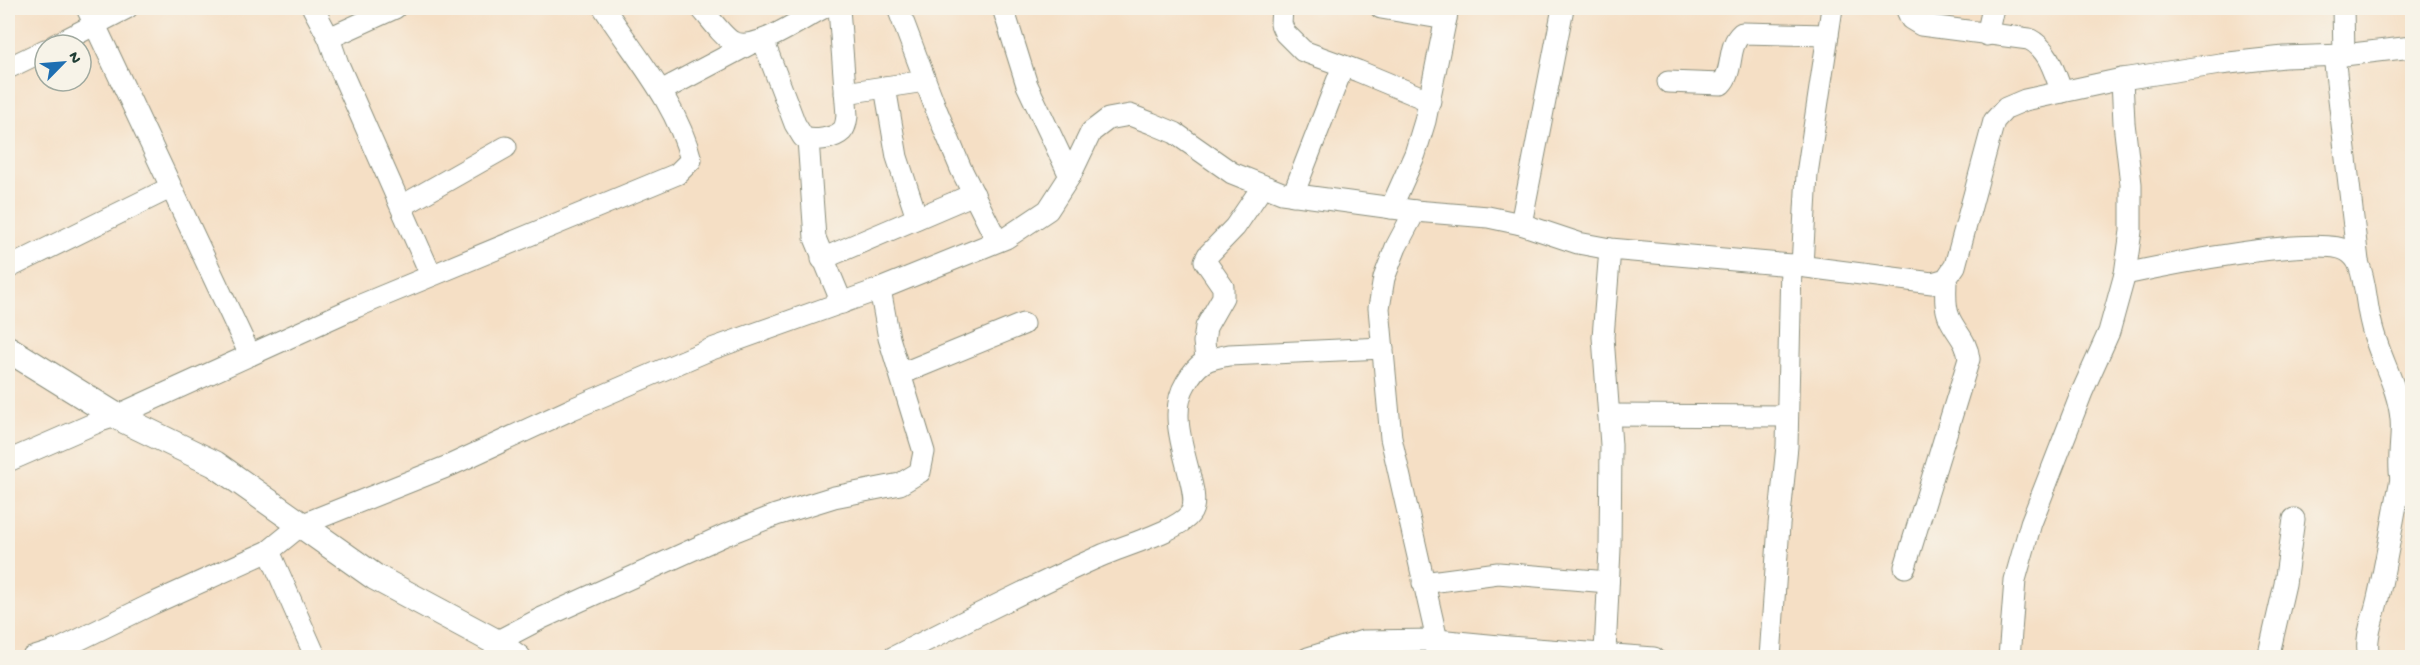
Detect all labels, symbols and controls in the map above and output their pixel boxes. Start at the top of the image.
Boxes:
north arrow [33,33,93,93]
text: N [63,49,84,67]

